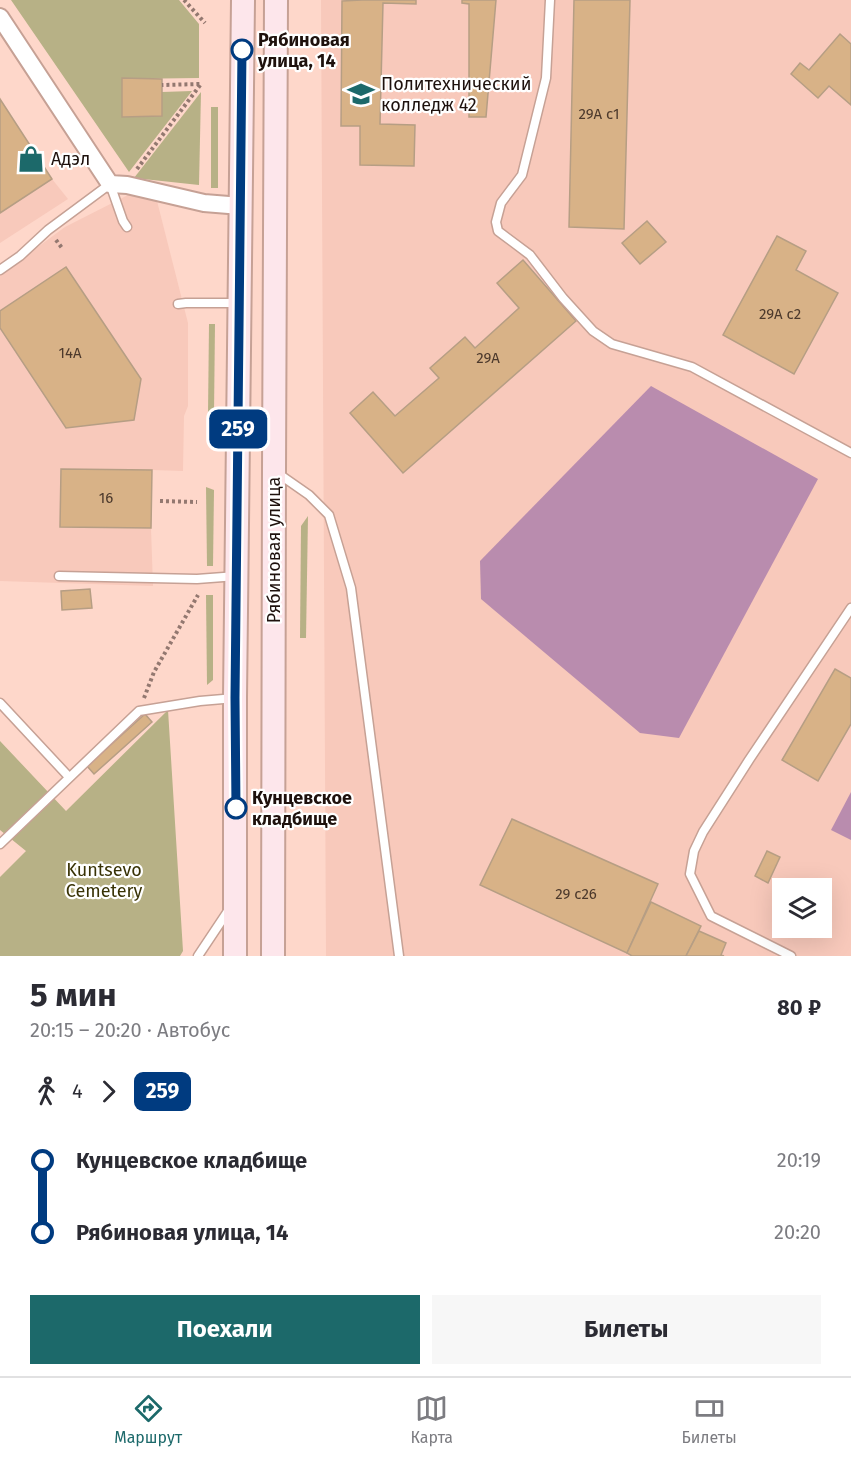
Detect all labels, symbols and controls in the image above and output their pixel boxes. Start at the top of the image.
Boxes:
place label: Рябиновая улица, 14 [257,29,350,72]
marker: Рябиновая улица, 14 [231,39,253,61]
place label: Политехнический колледж 42 [381,73,531,116]
school or university icon: Политехнический колледж 42 [346,79,376,109]
house number: 29А с1 [578,105,620,123]
shop icon: Адэл [16,144,46,174]
place label: Адэл [51,148,90,170]
house number: 29А с2 [759,305,801,323]
house number: 14А [58,344,82,362]
house number: 29А [476,349,500,367]
line badge: 259 [204,410,272,448]
text: 259 [221,416,255,442]
street label: Рябиновая улица [263,477,285,623]
house number: 16 [99,489,113,507]
place label: Кунцевское кладбище [252,787,352,830]
marker: Кунцевское кладбище [225,797,247,819]
park label: Kuntsevo Cemetery [66,859,142,902]
map controls [772,878,832,938]
button: layers [772,878,832,938]
house number: 29 с26 [555,885,597,903]
text: 5 мин [30,975,117,1015]
text: 80 ₽ [777,994,821,1021]
text: 20:15 – 20:20 · Автобус [30,1018,230,1042]
icon: walk [30,1075,63,1108]
icon: forward [92,1075,125,1108]
text: 259 [146,1078,179,1104]
text: 4 [72,1079,83,1103]
text: Кунцевское кладбище [76,1147,307,1174]
text: 20:19 [777,1148,821,1172]
text: Рябиновая улица, 14 [76,1219,288,1246]
text: 20:20 [774,1220,821,1244]
button: Поехали [30,1295,420,1364]
button: Билеты [432,1295,821,1364]
tab: Маршрут [114,1392,182,1447]
tab: Карта [411,1392,453,1447]
tab: Билеты [681,1392,737,1447]

